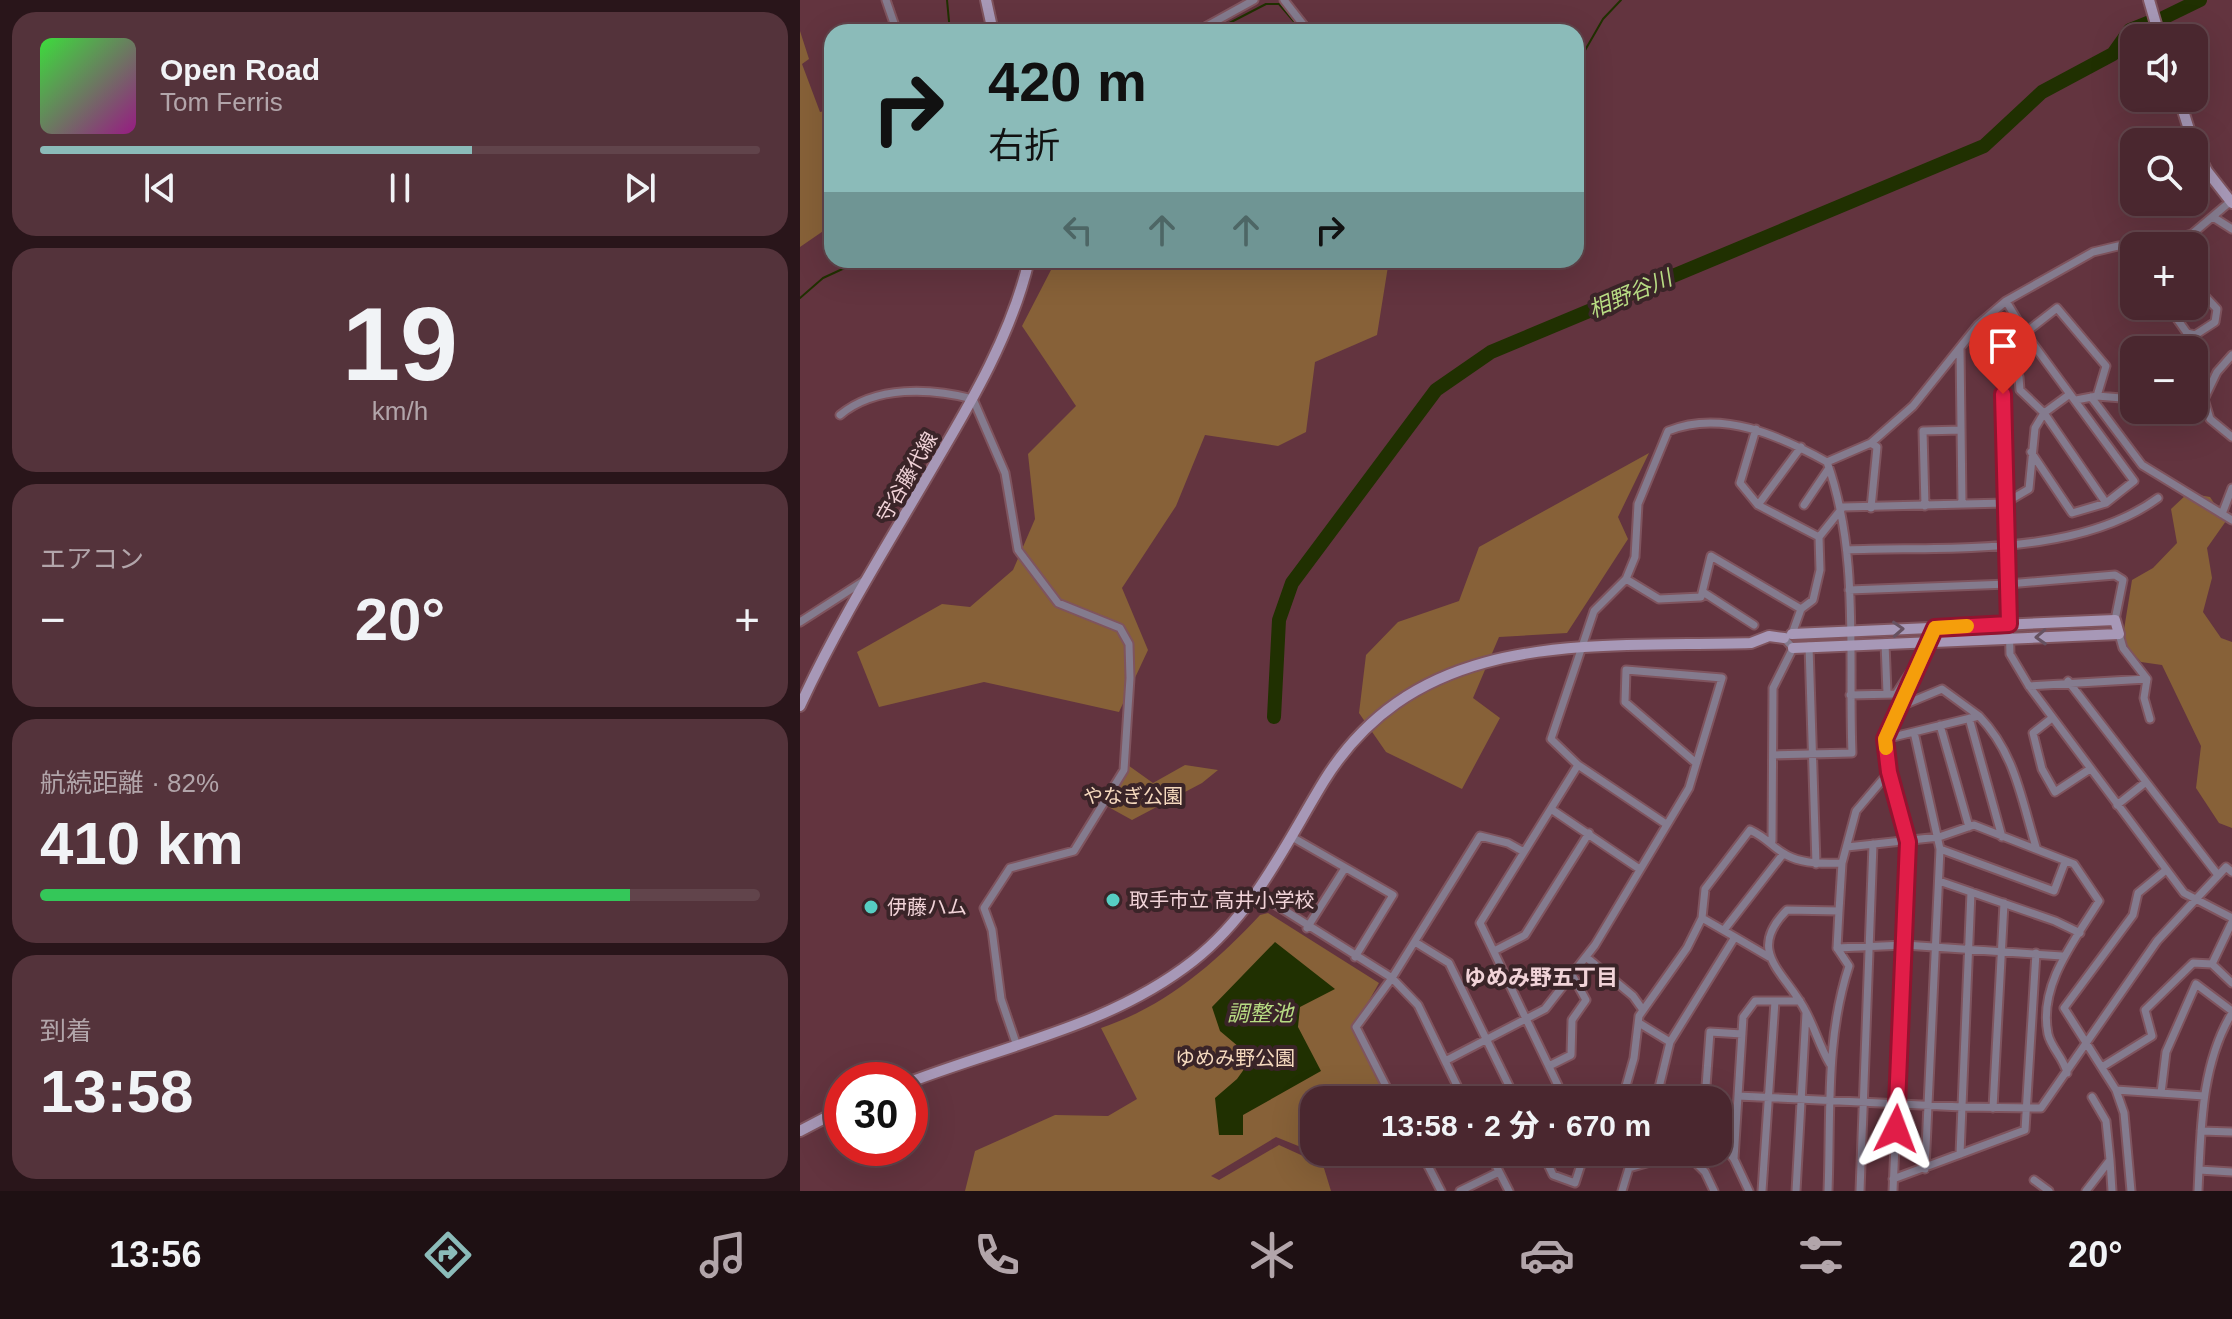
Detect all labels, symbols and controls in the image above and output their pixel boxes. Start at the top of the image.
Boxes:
map controls [2120,24,2208,424]
button: sound [2120,24,2208,112]
text: 420 m [988,50,1147,113]
text: Open Road [160,53,320,86]
icon: right [856,56,960,160]
text: Tom Ferris [160,87,283,117]
text: 右折 [988,125,1060,166]
button: search [2120,128,2208,216]
icon: previous [138,166,182,210]
icon: pause [378,166,422,210]
icon: next [618,166,662,210]
icon: left [1056,208,1100,252]
icon: ahead [1140,208,1184,252]
icon: ahead [1224,208,1268,252]
icon: right [1308,208,1352,252]
button: + [2120,232,2208,320]
water label: 相野谷川 [1585,265,1677,323]
text: 19 [342,286,458,402]
pin [1969,312,2037,394]
icon: arrive [1981,324,2025,368]
button: − [2120,336,2208,424]
text: km/h [372,396,428,426]
street label: 守谷藤代線 [872,428,942,526]
text: エアコン [40,544,144,574]
text: 20° [355,586,445,653]
text: − [40,595,66,644]
text: + [734,595,760,644]
one-way arrow [1892,621,1905,638]
one-way arrow [2034,629,2047,646]
text: 航続距離 · 82% [40,768,219,798]
park label: やなぎ公園 [1083,785,1183,807]
text: 410 km [40,810,244,877]
place label: 取手市立 高井小学校 [1129,889,1315,911]
marker: 取手市立 高井小学校 [1104,891,1122,909]
place label: 伊藤ハム [887,896,967,918]
marker: 伊藤ハム [862,898,880,916]
district label: ゆめみ野五丁目 [1464,965,1618,990]
water label: 調整池 [1227,1001,1295,1026]
text: 到着 [40,1016,92,1046]
park label: ゆめみ野公園 [1175,1047,1295,1069]
text: 13:58 [40,1058,193,1125]
speed limit sign: 30 [824,1062,928,1166]
position arrow [1854,1087,1938,1171]
text: 13:58 · 2 分 · 670 m [1381,1109,1651,1142]
icon: directions [420,1227,476,1283]
icon: music [695,1227,751,1283]
icon: phone [969,1227,1025,1283]
icon: climate [1244,1227,1300,1283]
icon: car [1519,1227,1575,1283]
icon: filters [1793,1227,1849,1283]
text: 13:56 [109,1234,201,1275]
text: 20° [2068,1234,2123,1275]

